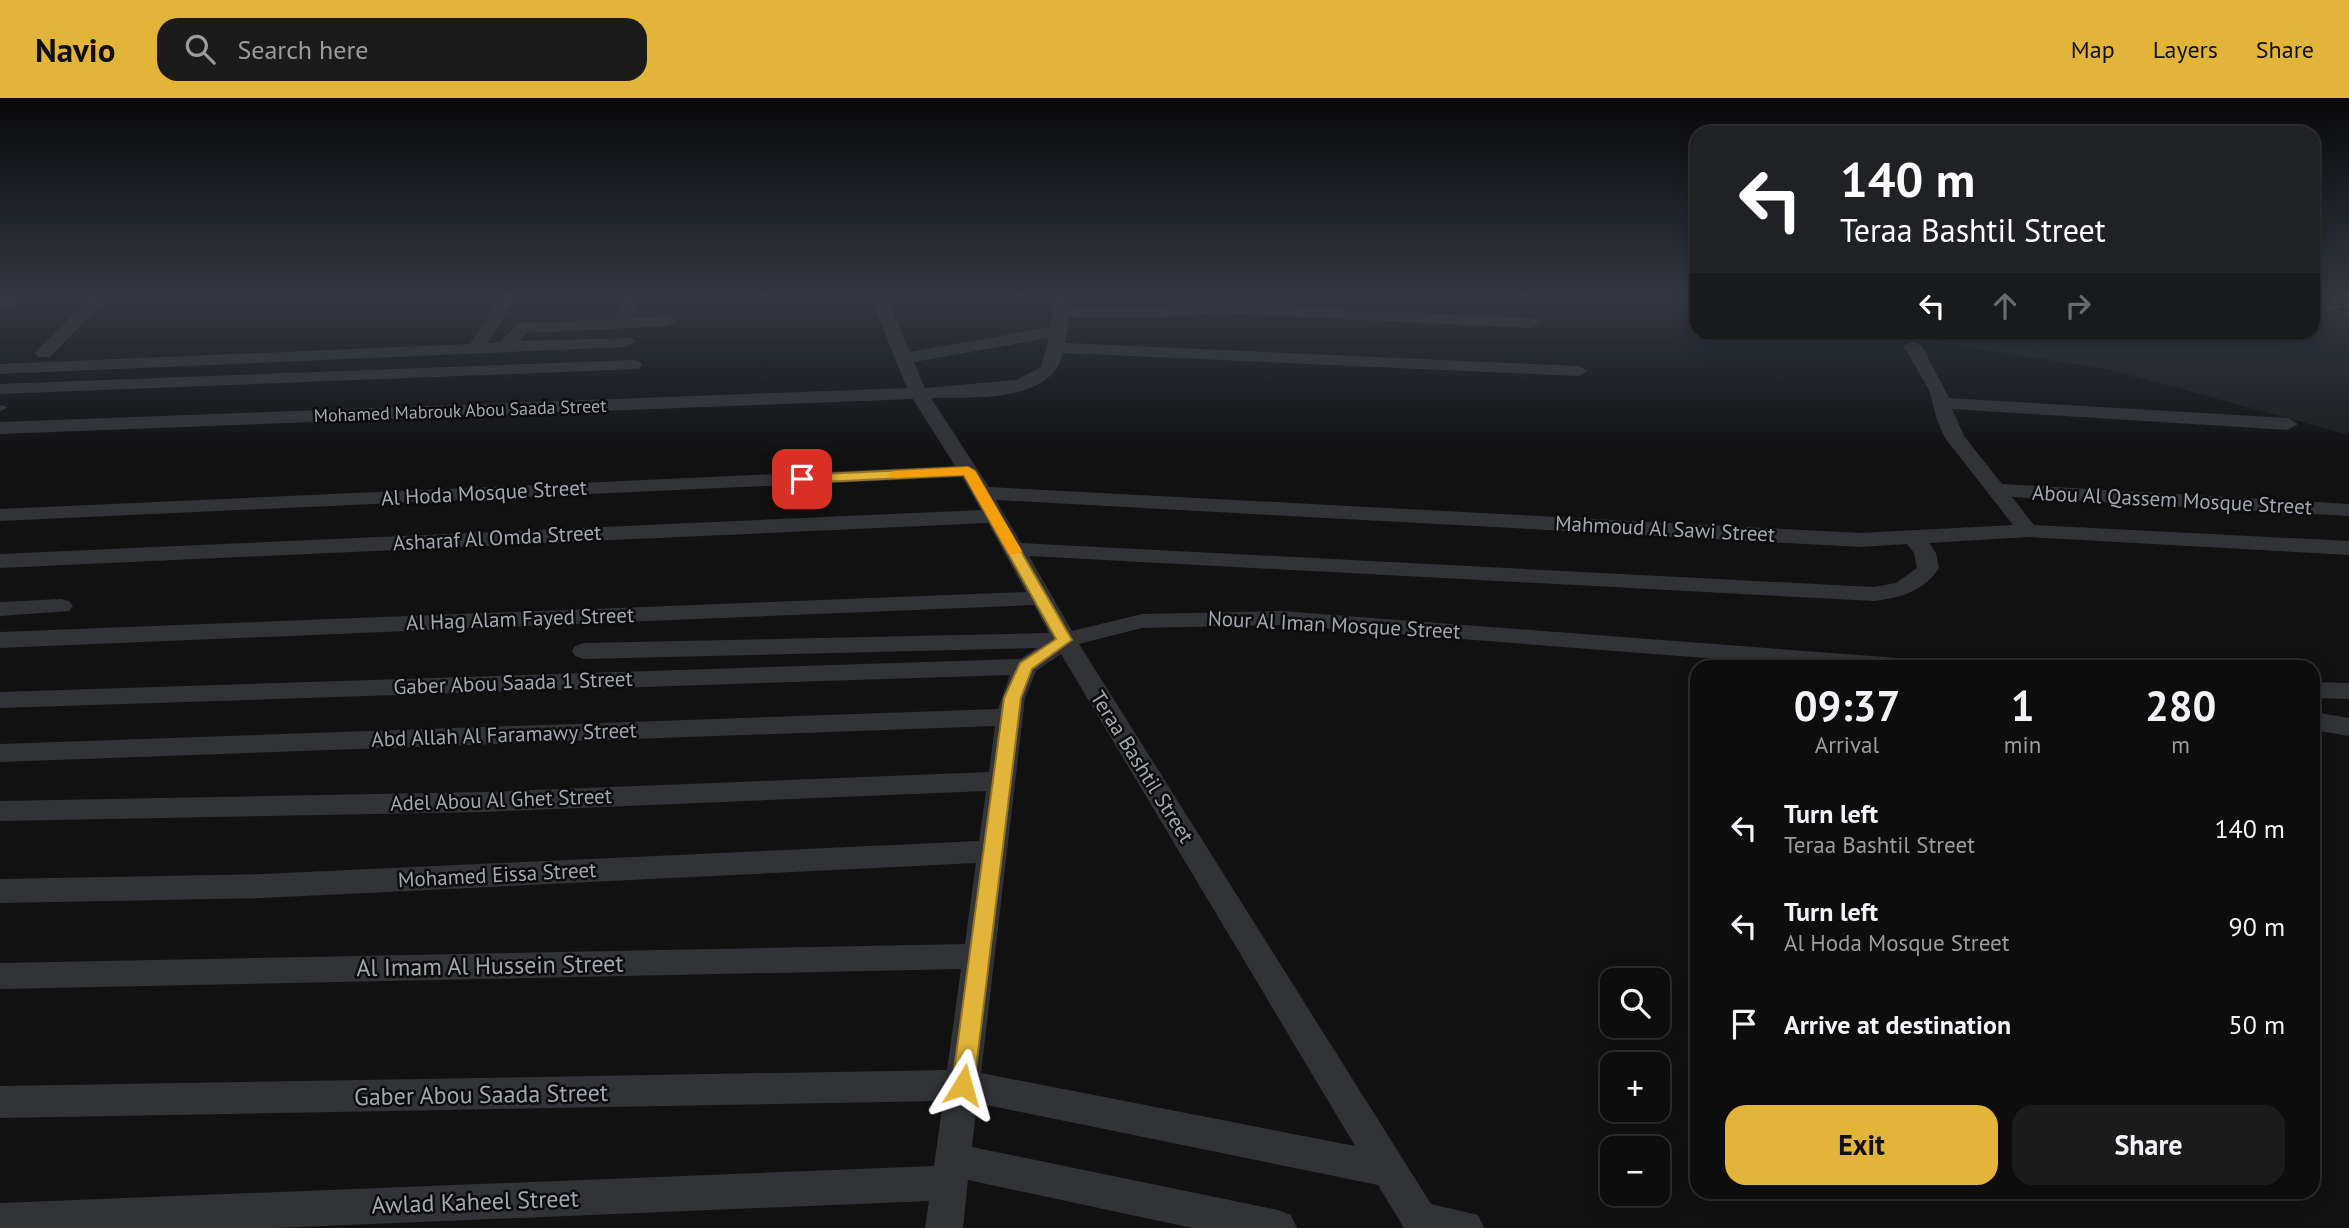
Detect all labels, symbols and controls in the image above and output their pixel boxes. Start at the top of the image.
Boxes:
search box [157,18,647,81]
text: Navio [35,28,115,71]
icon: search [181,30,219,68]
text: Search here [237,33,369,66]
text: Map [2071,34,2115,65]
text: Layers [2153,34,2218,65]
text: Share [2256,34,2314,65]
text: 140 m [1840,147,1975,211]
icon: left [1725,154,1816,245]
text: Teraa Bashtil Street [1840,209,2106,251]
icon: left [1913,287,1951,325]
icon: ahead [1986,287,2024,325]
icon: right [2059,287,2097,325]
street label: Mohamed Mabrouk Abou Saada Street [313,394,607,427]
pin [772,449,832,509]
icon: arrive [783,460,821,498]
street label: Al Hoda Mosque Street [380,474,588,511]
street label: Abou Al Qassem Mosque Street [2031,479,2313,520]
street label: Mahmoud Al Sawi Street [1554,509,1776,548]
street label: Asharaf Al Omda Street [392,519,602,556]
street label: Al Hag Alam Fayed Street [405,601,635,636]
street label: Nour Al Iman Mosque Street [1207,604,1461,645]
street label: Gaber Abou Saada 1 Street [393,665,633,700]
text: 09:37 [1794,678,1900,733]
text: 1 [2011,678,2034,733]
text: 280 [2145,678,2216,733]
street label: Teraa Bashtil Street [1085,686,1200,848]
street label: Abd Allah Al Faramawy Street [371,716,637,753]
text: Arrival [1815,730,1879,759]
text: min [2004,730,2041,759]
text: m [2171,730,2190,759]
street label: Adel Abou Al Ghet Street [390,782,612,817]
text: Turn left [1784,797,1878,830]
icon: left [1725,809,1763,847]
text: 140 m [2214,812,2285,845]
text: Teraa Bashtil Street [1784,830,1975,859]
street label: Mohamed Eissa Street [397,856,597,893]
text: Turn left [1784,895,1878,928]
icon: left [1725,907,1763,945]
text: 90 m [2229,910,2285,943]
text: Al Hoda Mosque Street [1784,928,2010,957]
street label: Al Imam Al Hussein Street [356,948,624,983]
map controls [1600,968,1670,1206]
button: search [1600,968,1670,1038]
icon: arrive [1725,1005,1763,1043]
text: Arrive at destination [1784,1008,2011,1041]
text: 50 m [2229,1008,2285,1041]
position arrow [926,1048,1000,1122]
button: + [1600,1052,1670,1122]
street label: Gaber Abou Saada Street [354,1077,608,1112]
button: Exit [1725,1105,1998,1185]
button: Share [2012,1105,2285,1185]
button: − [1600,1136,1670,1206]
street label: Awlad Kaheel Street [371,1182,579,1221]

